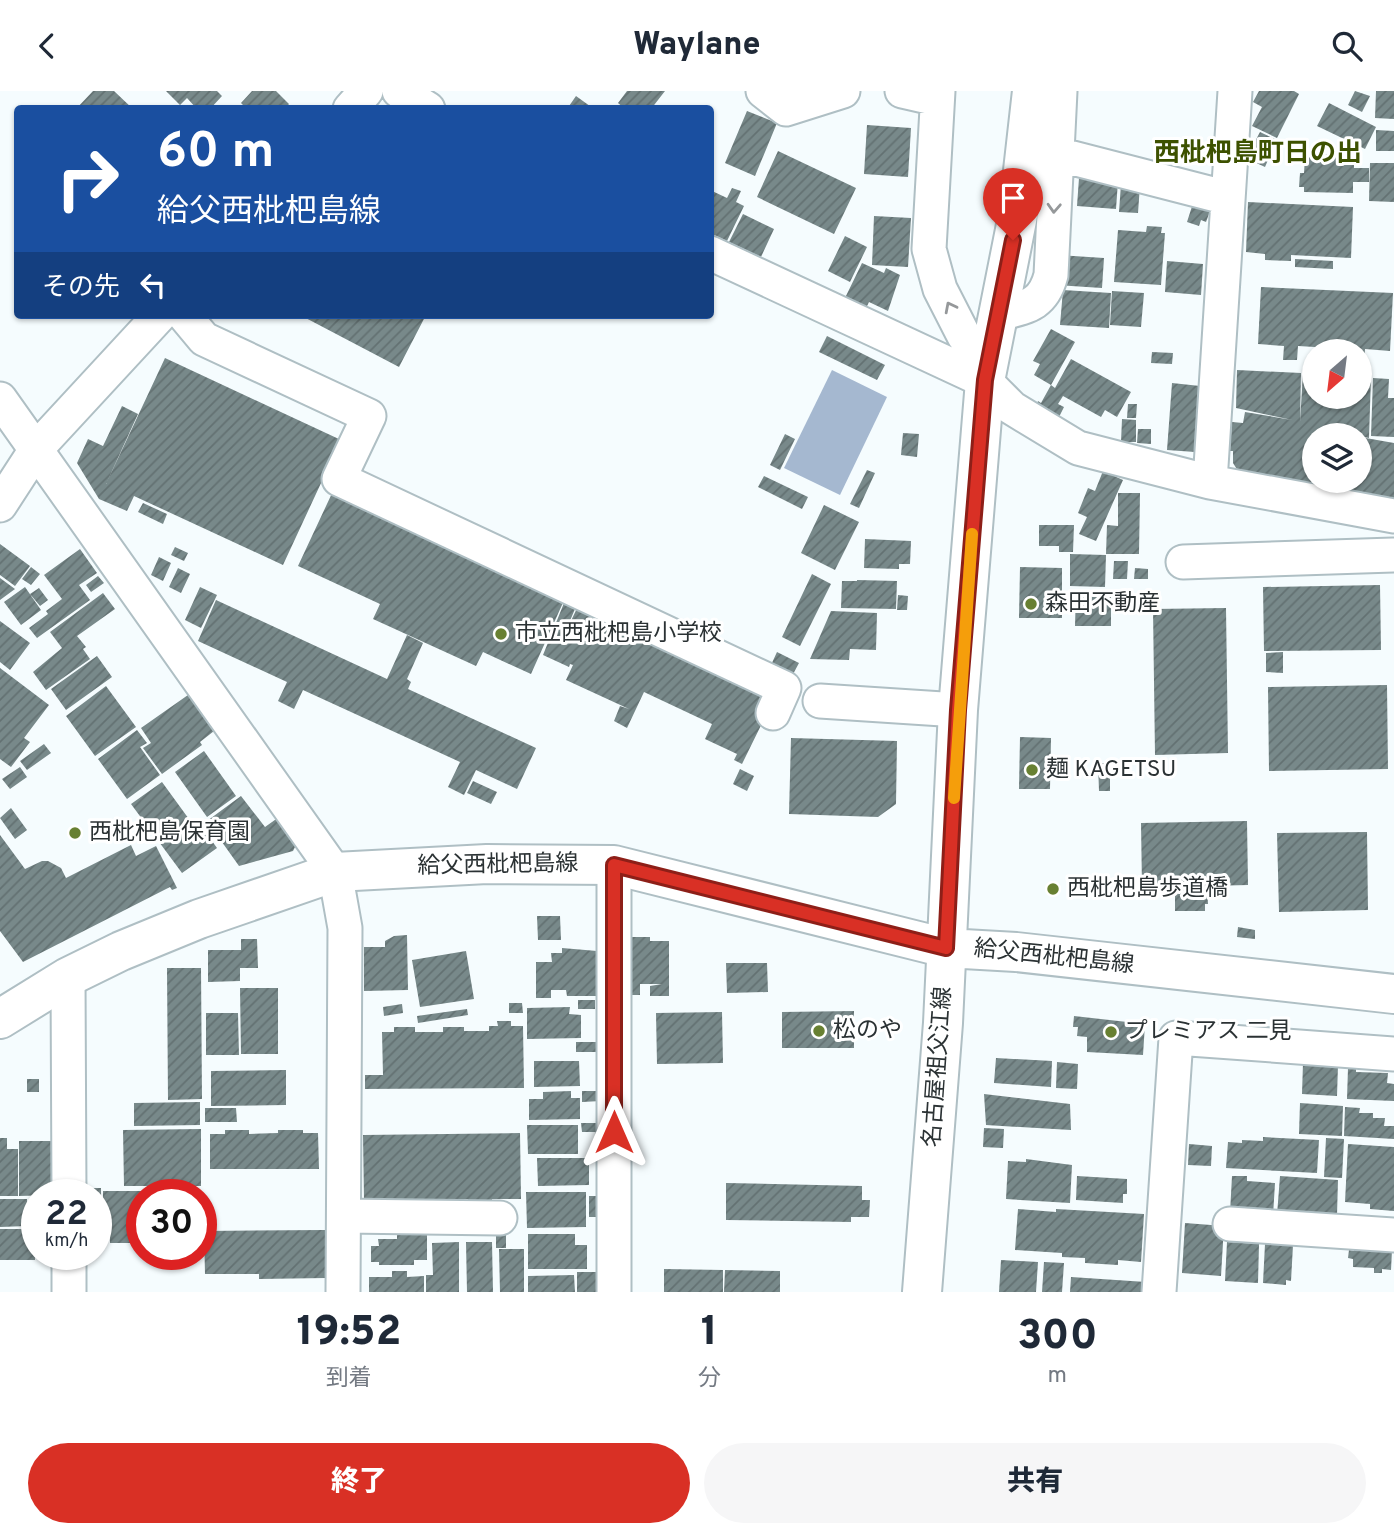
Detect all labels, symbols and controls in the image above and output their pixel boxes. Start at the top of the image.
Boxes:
text: Waylane [633,26,761,66]
icon: back [28,27,66,65]
icon: search [1328,27,1366,65]
text: 60 m [157,123,275,185]
icon: right [42,133,133,224]
district label: 西枇杷島町日の出 [1154,138,1362,171]
pin [983,168,1043,240]
icon: arrive [994,179,1032,217]
text: 給父西枇杷島線 [157,193,381,233]
one-way arrow [1047,203,1062,214]
icon: left [134,266,172,304]
text: その先 [42,272,120,305]
one-way arrow [944,302,958,315]
north arrow [1302,339,1372,409]
map controls [1302,339,1372,493]
button: layers [1302,423,1372,493]
place label: 森田不動産 [1045,590,1160,619]
marker: 森田不動産 [1023,596,1039,612]
place label: 市立西枇杷島小学校 [515,620,722,649]
marker: 市立西枇杷島小学校 [493,626,509,642]
place label: 麺 KAGETSU [1046,756,1176,785]
marker: 麺 KAGETSU [1024,762,1040,778]
place label: 西枇杷島保育園 [89,819,250,848]
marker: 西枇杷島保育園 [67,825,83,841]
street label: 給父西枇杷島線 [417,850,579,882]
place label: 西枇杷島歩道橋 [1067,875,1228,904]
marker: 西枇杷島歩道橋 [1045,881,1061,897]
street label: 給父西枇杷島線 [972,935,1136,981]
street label: 名古屋祖父江線 [919,986,959,1148]
place label: 松のや [833,1017,902,1046]
place label: プレミアス 二見 [1125,1018,1291,1047]
marker: 松のや [811,1023,827,1039]
marker: プレミアス 二見 [1103,1024,1119,1040]
position arrow [577,1095,651,1169]
speed limit sign: 30 [126,1179,217,1270]
text: 22 [45,1193,88,1237]
text: km/h [45,1230,88,1253]
text: 19:52 [296,1307,401,1360]
text: 1 [701,1307,718,1360]
text: 300 [1017,1311,1098,1364]
text: m [1048,1362,1067,1391]
text: 到着 [326,1365,372,1394]
text: 分 [698,1365,721,1394]
button: 終了 [28,1443,690,1523]
button: 共有 [704,1443,1366,1523]

